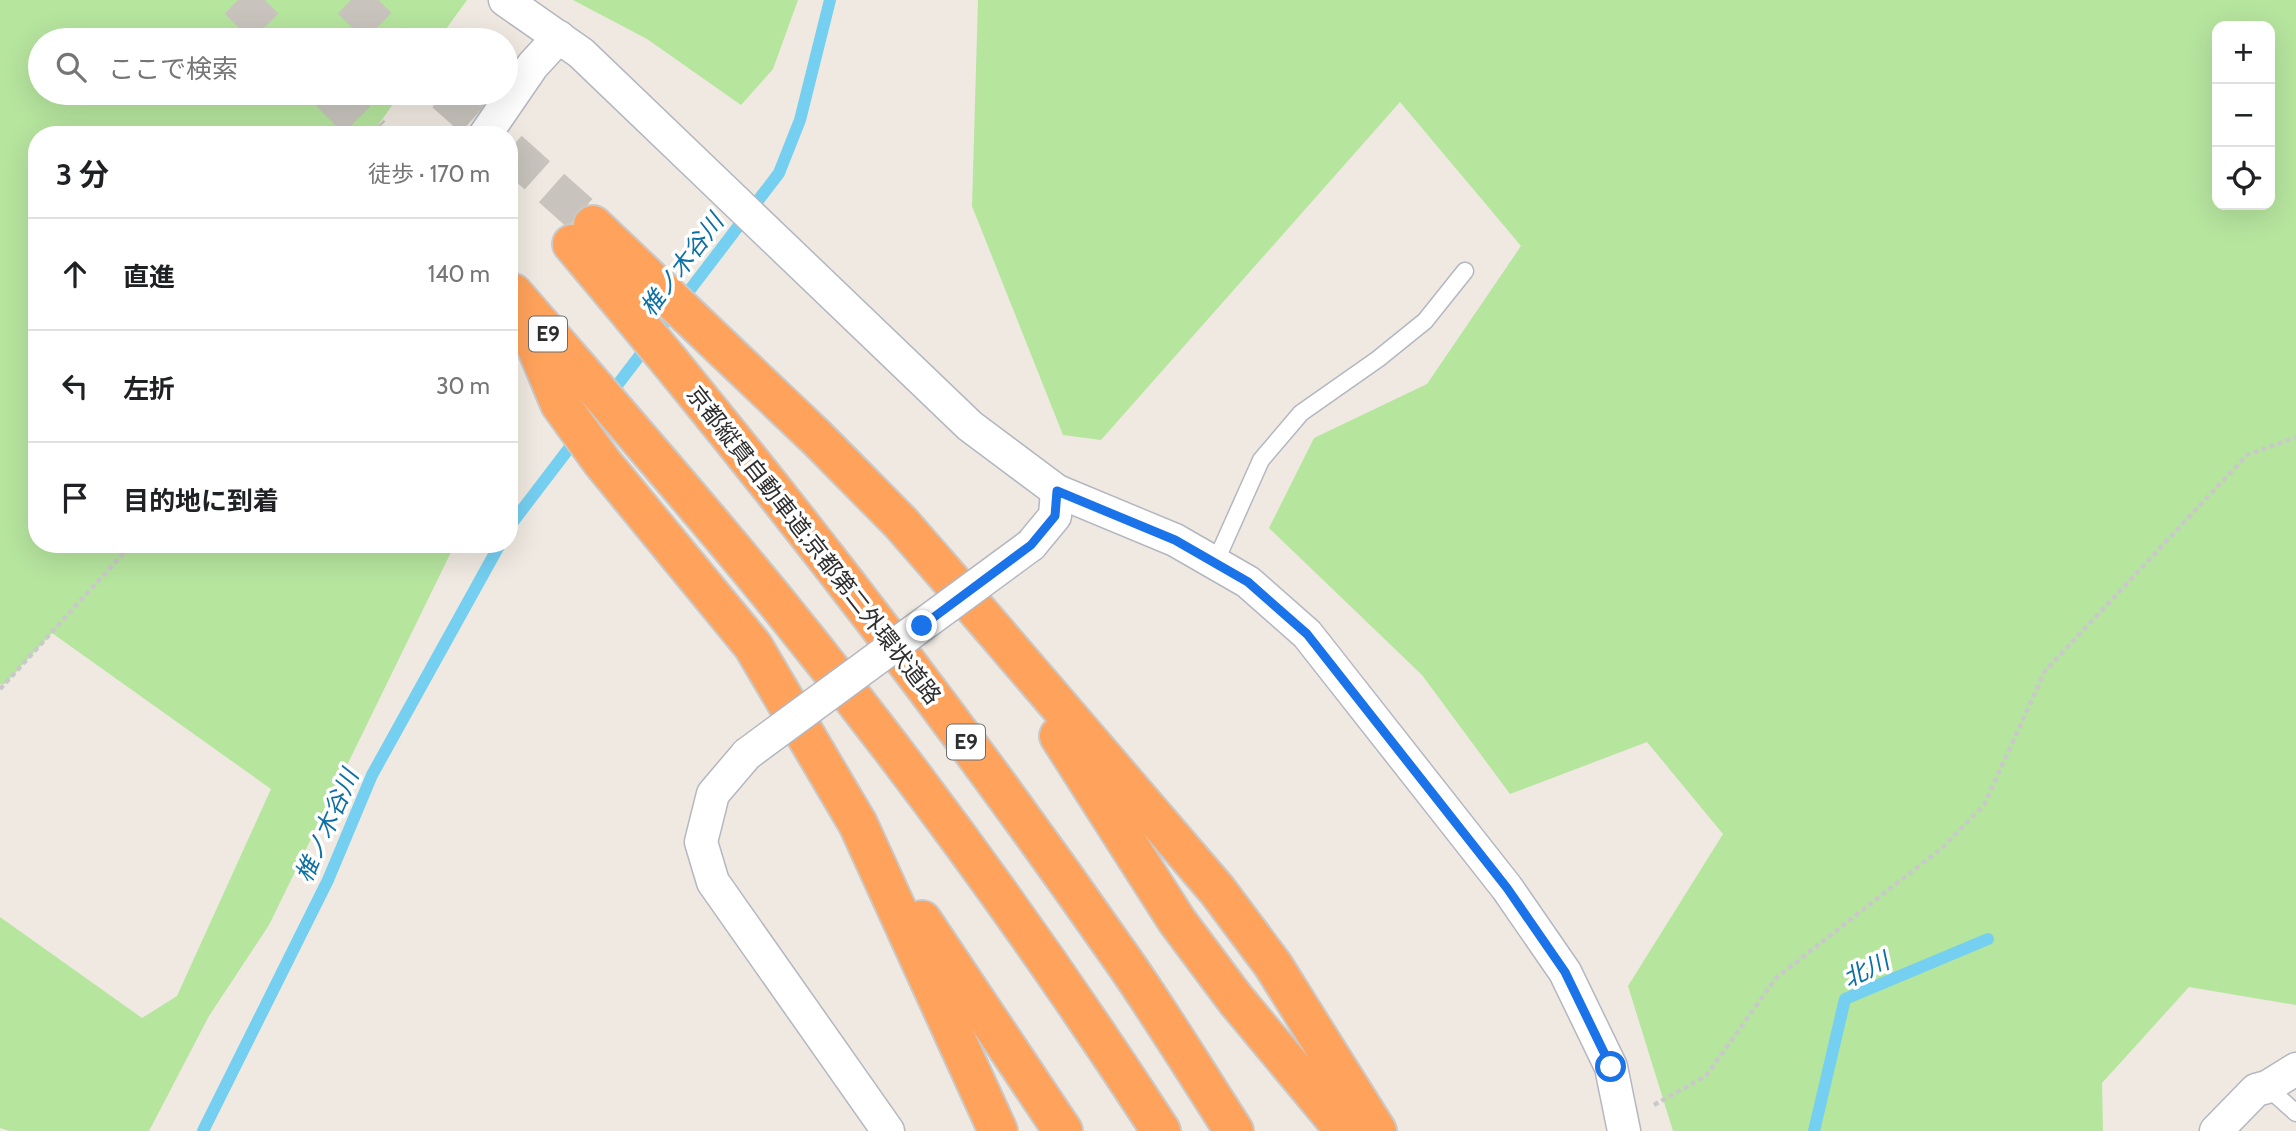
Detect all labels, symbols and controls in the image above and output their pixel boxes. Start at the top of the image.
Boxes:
map controls [2212,21,2275,210]
button: + [2212,21,2275,84]
search box [28,28,518,105]
icon: search [52,48,90,86]
text: ここで検索 [108,53,238,85]
button: − [2212,84,2275,147]
button: locate [2212,147,2275,210]
text: 3 分 [56,156,109,193]
text: 徒歩 · 170 m [368,160,490,188]
water label: 椎ノ木谷川 [634,206,731,321]
icon: ahead [56,255,94,293]
text: 140 m [428,260,490,288]
text: 直進 [123,261,175,293]
road number: E9 [529,316,567,352]
icon: left [56,367,94,405]
text: 30 m [436,372,490,400]
text: 左折 [123,373,175,405]
street label: 京都縦貫自動車道;京都第二外環状道路 [681,380,947,710]
icon: arrive [56,479,94,517]
text: 目的地に到着 [123,485,279,517]
route end [906,610,937,641]
road number: E9 [947,724,985,760]
water label: 椎ノ木谷川 [289,762,365,887]
water label: 北川 [1838,945,1896,993]
route start [1595,1051,1626,1082]

